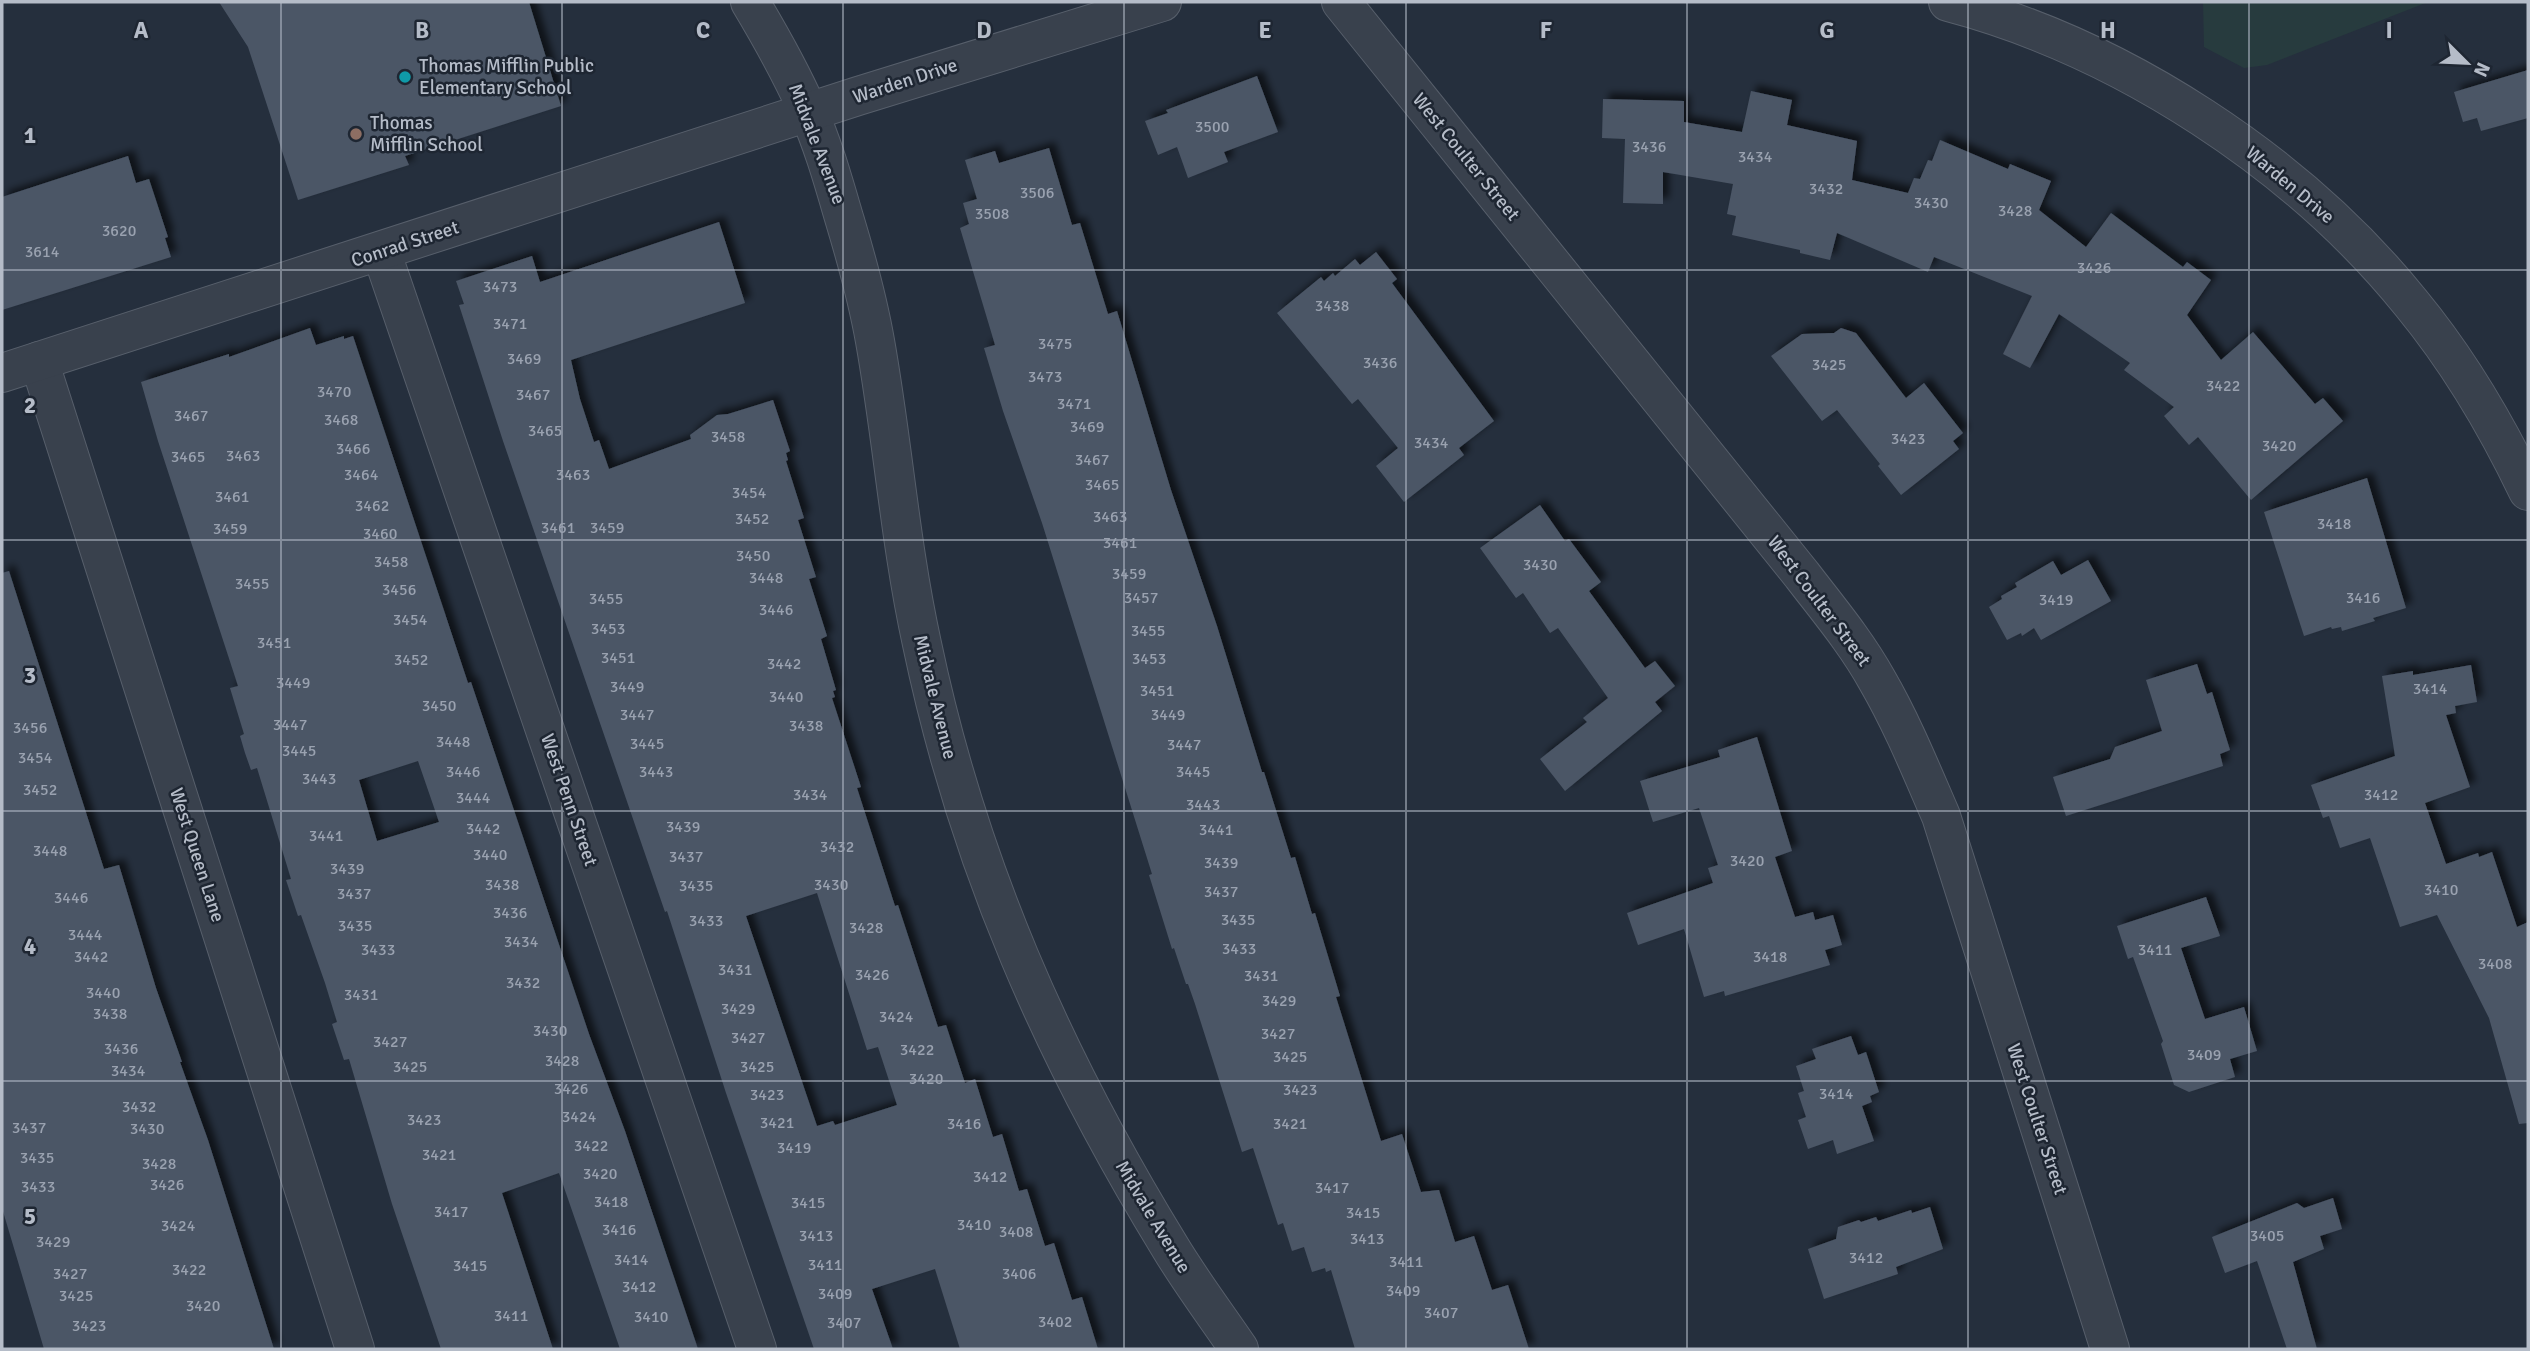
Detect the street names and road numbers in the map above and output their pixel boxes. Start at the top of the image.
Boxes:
street label: Warden Drive [850,53,960,109]
street label: Midvale Avenue [783,80,851,208]
street label: West Coulter Street [1407,88,1525,226]
street label: Warden Drive [2241,141,2339,229]
street label: Conrad Street [348,215,462,273]
street label: West Coulter Street [1762,531,1876,671]
street label: Midvale Avenue [908,632,962,762]
street label: West Penn Street [535,731,603,870]
street label: West Queen Lane [164,785,230,925]
street label: West Coulter Street [2001,1040,2073,1198]
street label: Midvale Avenue [1110,1156,1196,1278]

